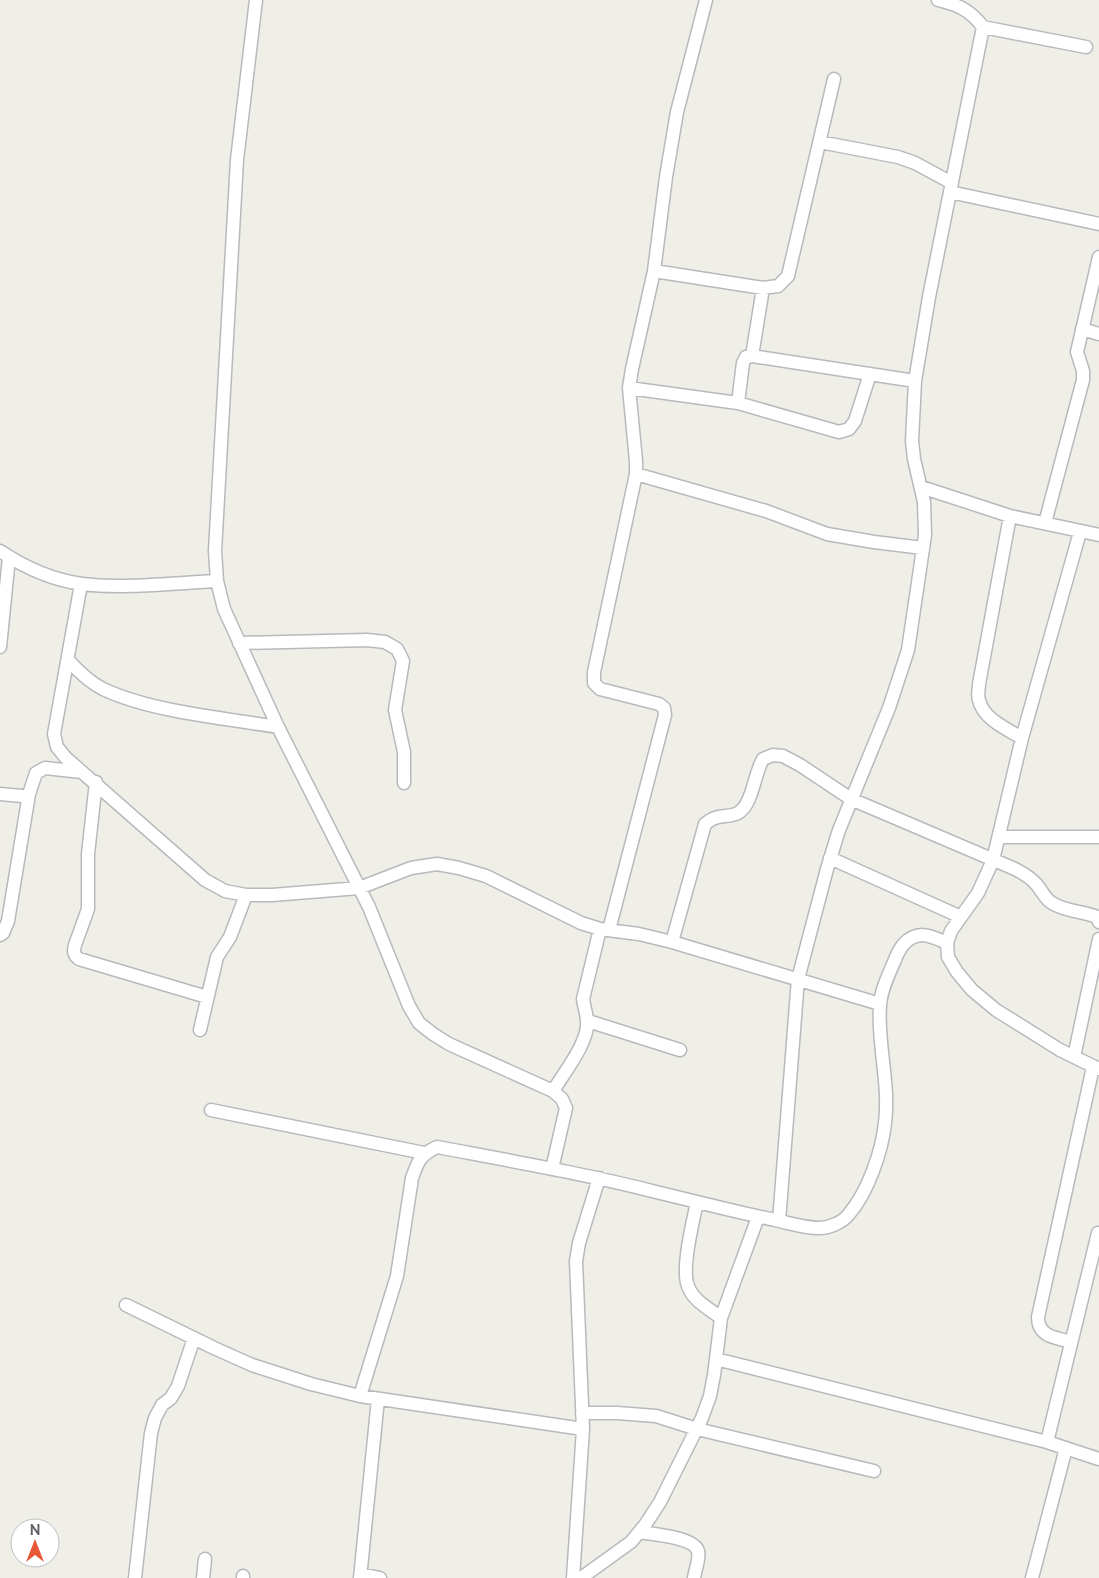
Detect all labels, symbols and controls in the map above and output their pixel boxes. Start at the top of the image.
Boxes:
north arrow [10,1518,60,1568]
text: N [30,1522,40,1538]

